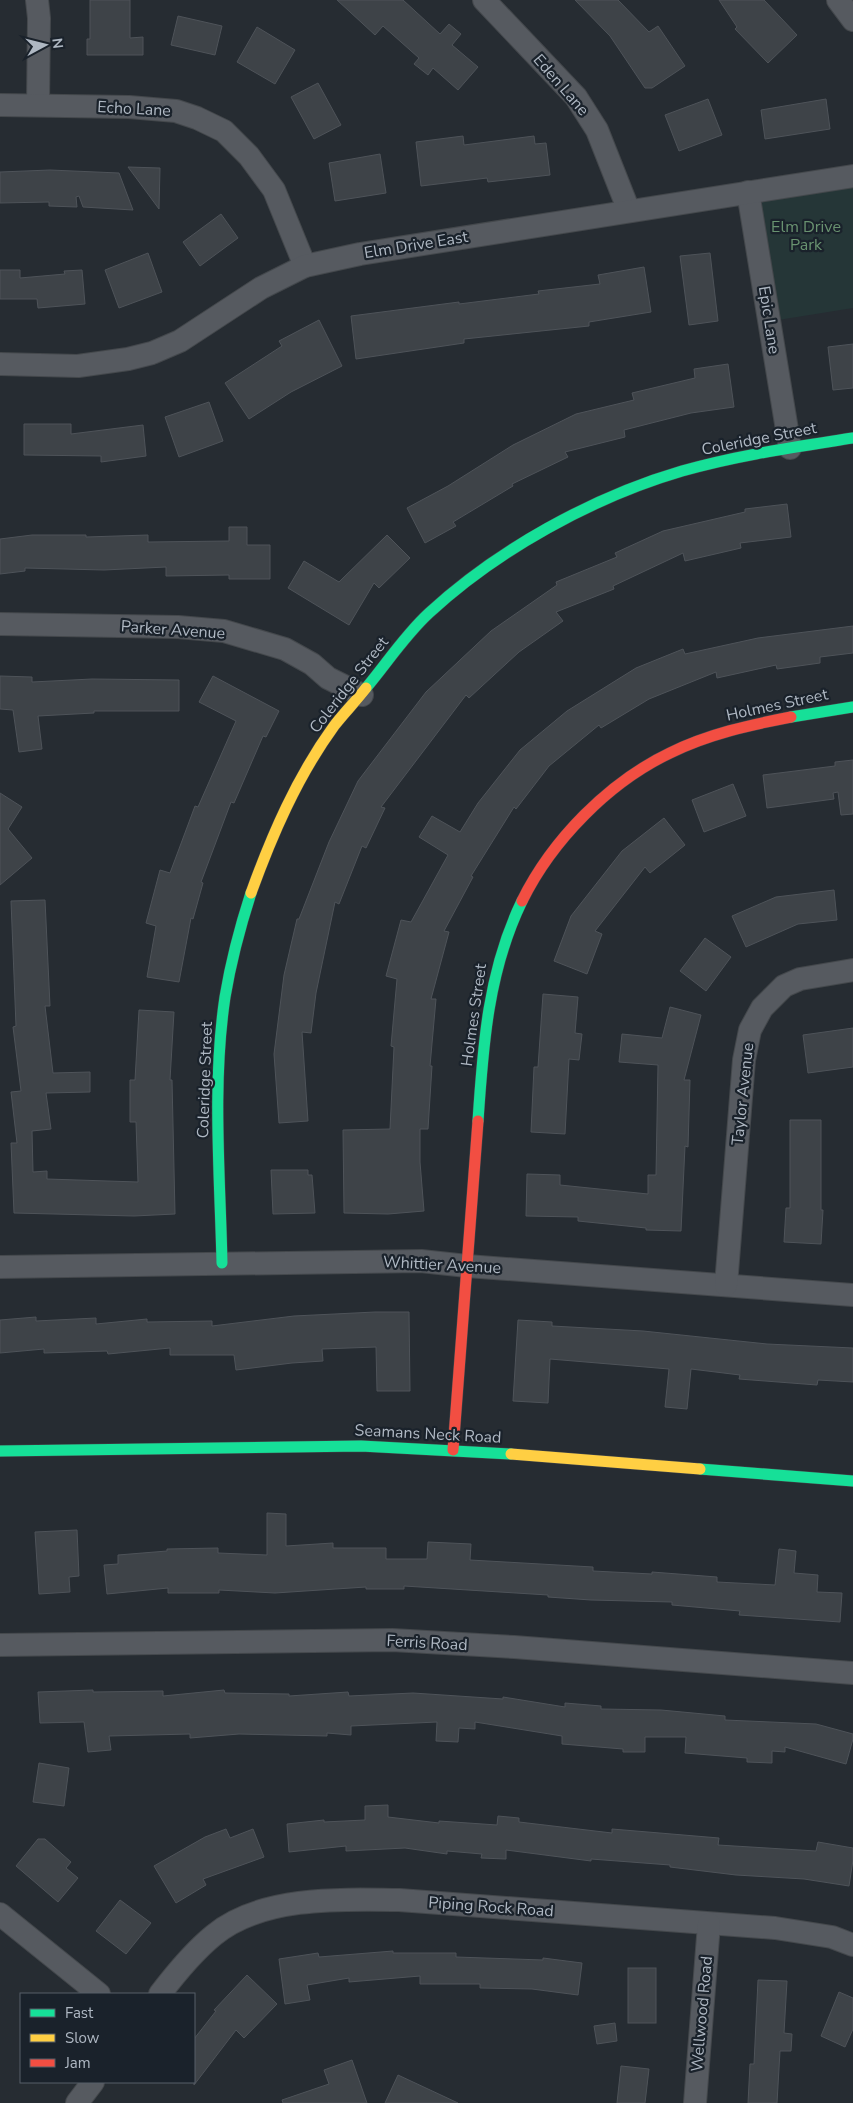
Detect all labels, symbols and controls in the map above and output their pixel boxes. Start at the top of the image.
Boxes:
north arrow [20,20,70,70]
text: N [47,37,67,50]
street label: Eden Lane [528,49,594,121]
street label: Echo Lane [97,96,171,122]
park label: Elm Drive Park [771,216,841,256]
street label: Elm Drive East [363,226,470,264]
street label: Epic Lane [753,284,785,356]
street label: Coleridge Street [700,417,819,461]
street label: Parker Avenue [120,615,226,645]
street label: Coleridge Street [304,632,394,738]
street label: Holmes Street [724,683,830,727]
street label: Holmes Street [456,962,492,1068]
street label: Coleridge Street [192,1021,218,1139]
street label: Taylor Avenue [727,1042,759,1146]
street label: Whittier Avenue [383,1251,501,1279]
street label: Seamans Neck Road [354,1419,502,1449]
street label: Ferris Road [386,1630,468,1656]
street label: Piping Rock Road [428,1892,554,1922]
street label: Wellwood Road [686,1955,718,2073]
legend [20,1993,195,2083]
text: Fast [65,2003,94,2023]
text: Slow [65,2028,100,2048]
text: Jam [64,2053,91,2073]

